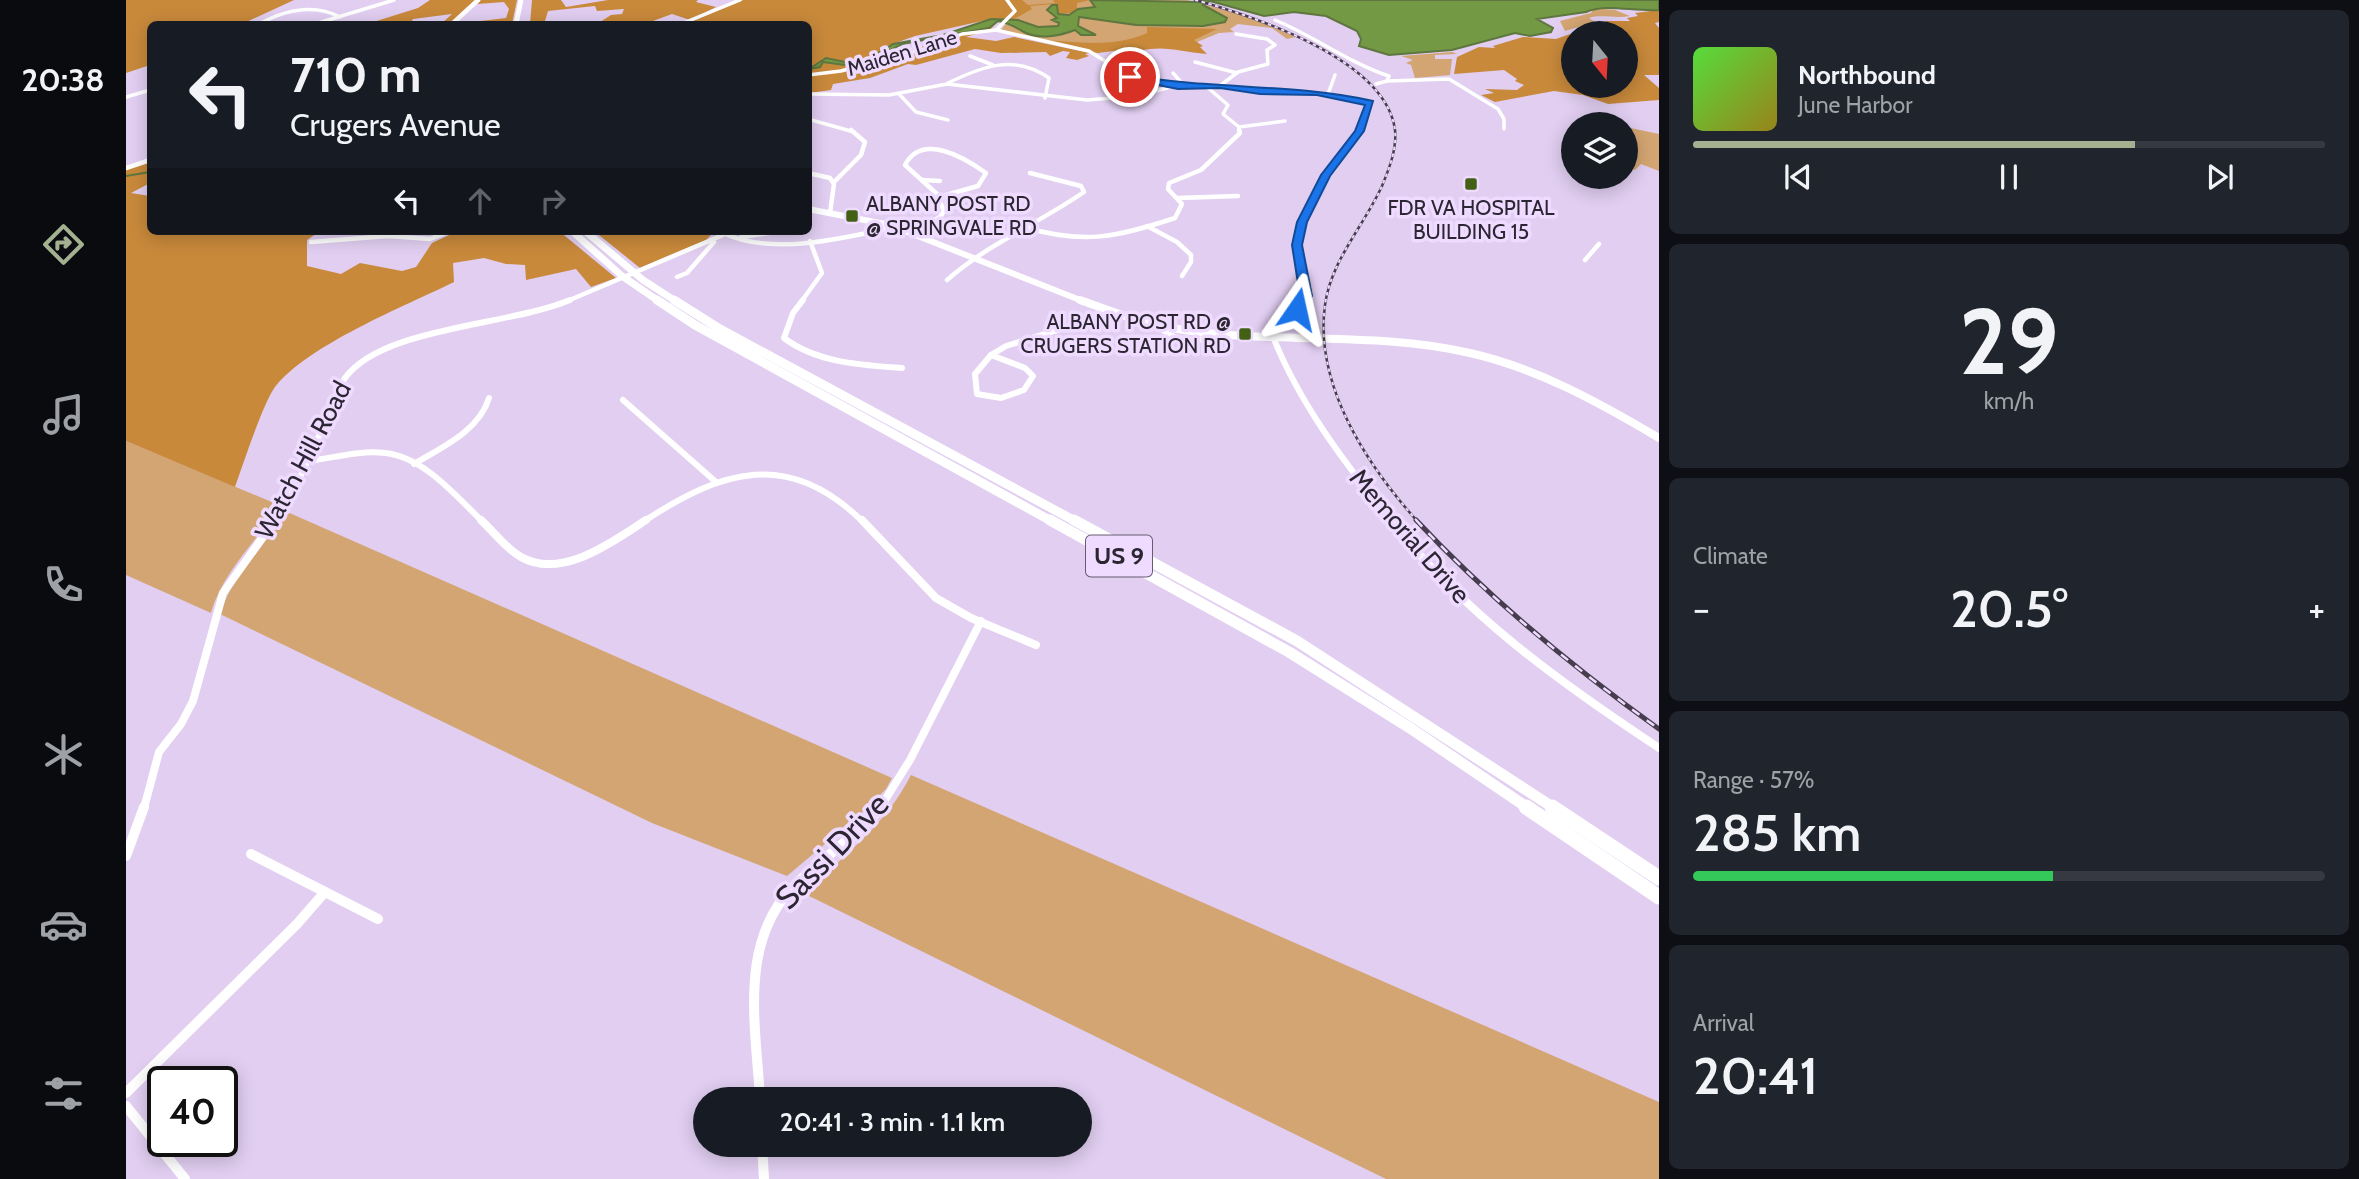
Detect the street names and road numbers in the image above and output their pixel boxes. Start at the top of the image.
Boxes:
street label: Maiden Lane [844,24,960,81]
street label: Watch Hill Road [248,376,358,544]
street label: Memorial Drive [1343,462,1477,610]
road number: US 9 [1086,536,1152,576]
street label: Sassi Drive [767,784,896,917]

